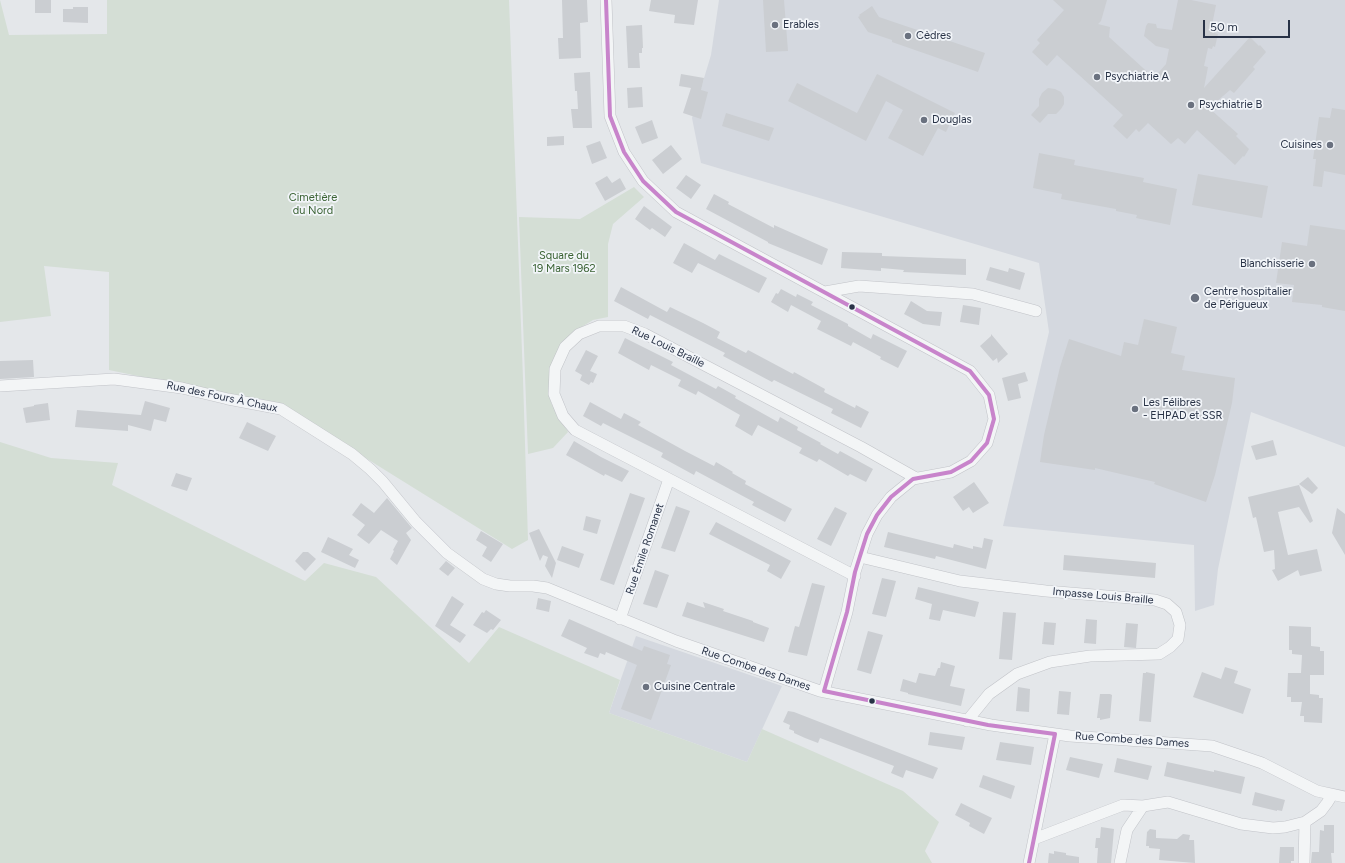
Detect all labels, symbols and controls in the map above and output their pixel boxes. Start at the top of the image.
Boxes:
scale bar [1205,12,1292,38]
place label: Erables [783,18,819,32]
marker: Erables [770,20,780,30]
text: 50 m [1210,20,1238,34]
place label: Cèdres [916,29,951,43]
marker: Cèdres [903,31,913,41]
place label: Psychiatrie A [1105,70,1169,84]
marker: Psychiatrie A [1092,72,1102,82]
place label: Psychiatrie B [1199,98,1262,112]
marker: Psychiatrie B [1186,100,1196,110]
place label: Douglas [932,113,972,127]
marker: Douglas [919,115,929,125]
place label: Cuisines [1280,138,1322,152]
marker: Cuisines [1325,140,1335,150]
park label: Cimetière du Nord [289,191,337,217]
park label: Square du 19 Mars 1962 [532,249,596,275]
place label: Blanchisserie [1240,257,1304,271]
marker: Blanchisserie [1307,259,1317,269]
place label: Centre hospitalier de Périgueux [1204,285,1292,311]
marker: Centre hospitalier de Périgueux [1189,292,1201,304]
unlabelled marker [847,302,857,312]
street label: Rue Louis Braille [629,324,707,370]
street label: Rue des Fours À Chaux [165,379,279,415]
place label: Les Félibres - EHPAD et SSR [1143,396,1222,422]
marker: Les Félibres - EHPAD et SSR [1130,404,1140,414]
street label: Rue Émile Romanet [623,502,667,596]
street label: Impasse Louis Braille [1052,585,1154,607]
street label: Rue Combe des Dames [700,644,812,694]
place label: Cuisine Centrale [654,680,735,694]
marker: Cuisine Centrale [641,682,651,692]
unlabelled marker [867,696,877,706]
street label: Rue Combe des Dames [1074,729,1190,751]

